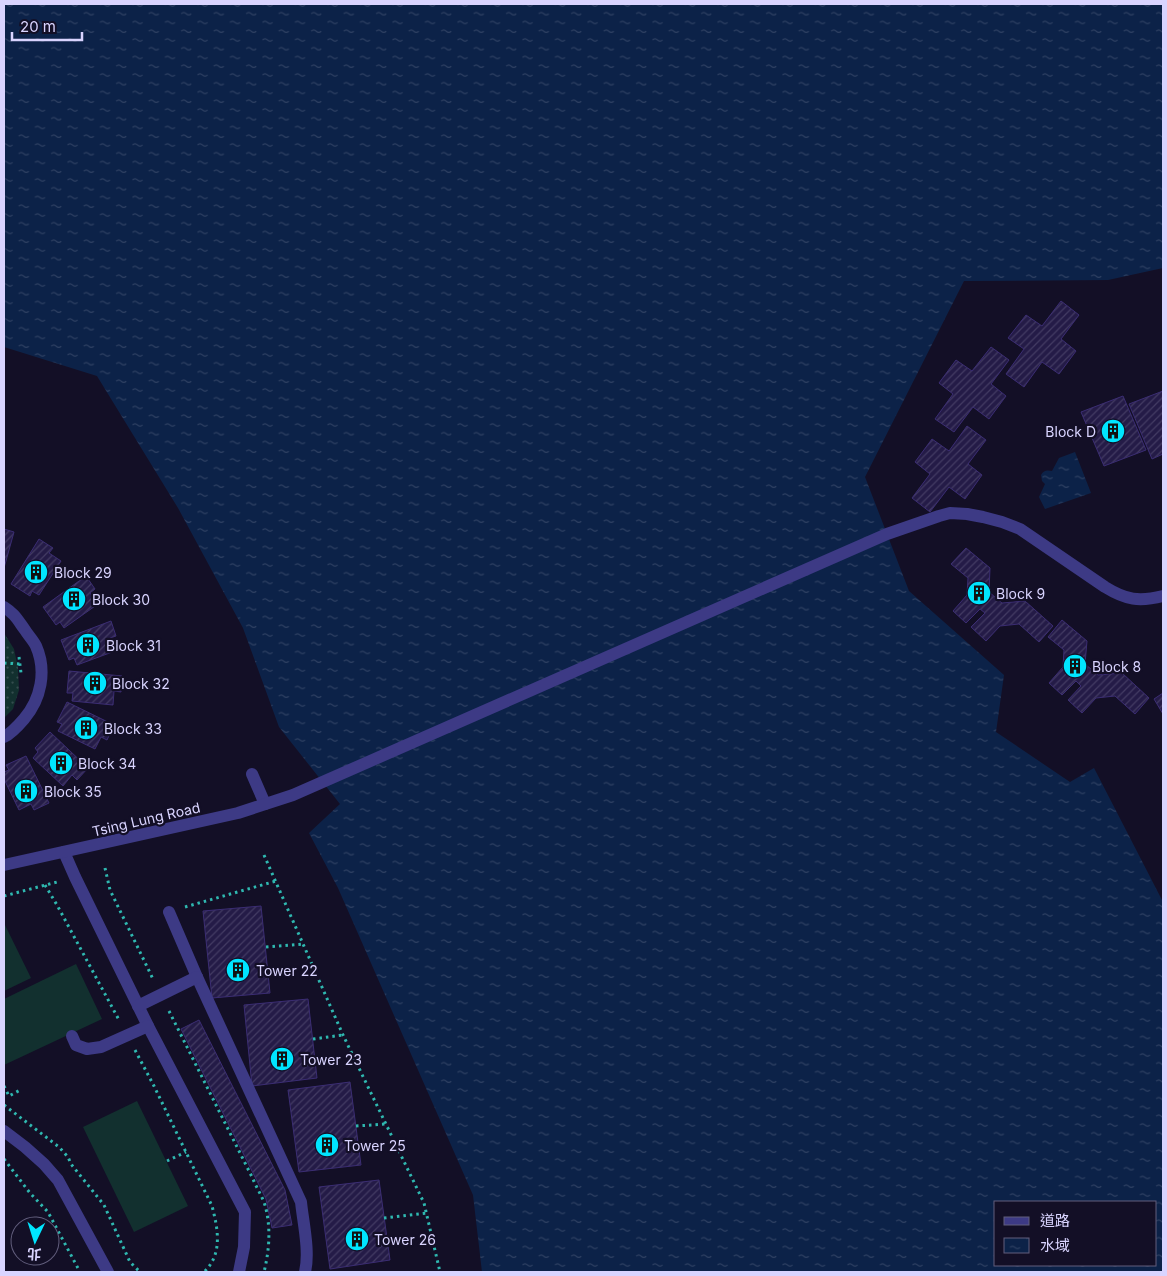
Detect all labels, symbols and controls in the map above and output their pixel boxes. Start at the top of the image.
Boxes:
scale bar [12,10,82,42]
text: 20 m [20,17,56,36]
building icon: Block D [1100,418,1126,444]
place label: Block D [1045,423,1096,440]
building icon: Block 29 [23,559,49,585]
place label: Block 29 [54,564,112,581]
building icon: Block 9 [966,580,992,606]
place label: Block 9 [996,585,1045,602]
building icon: Block 30 [61,586,87,612]
place label: Block 30 [92,591,150,608]
building icon: Block 31 [75,632,101,658]
place label: Block 31 [106,637,161,654]
building icon: Block 8 [1062,653,1088,679]
place label: Block 8 [1092,658,1141,675]
building icon: Block 32 [82,670,108,696]
place label: Block 32 [112,675,170,692]
building icon: Block 33 [73,715,99,741]
place label: Block 33 [104,720,162,737]
building icon: Block 34 [48,750,74,776]
place label: Block 34 [78,755,136,772]
building icon: Block 35 [13,778,39,804]
place label: Block 35 [44,783,102,800]
street label: Tsing Lung Road [90,798,202,840]
building icon: Tower 22 [225,957,251,983]
place label: Tower 22 [256,962,318,979]
building icon: Tower 23 [269,1046,295,1072]
place label: Tower 23 [300,1051,362,1068]
building icon: Tower 25 [314,1132,340,1158]
place label: Tower 25 [344,1137,406,1154]
legend [994,1201,1157,1266]
text: 道路 [1040,1211,1070,1230]
north arrow [10,1216,60,1266]
building icon: Tower 26 [344,1226,370,1252]
place label: Tower 26 [374,1231,436,1248]
text: 水域 [1040,1236,1070,1255]
text: 北 [26,1245,42,1263]

